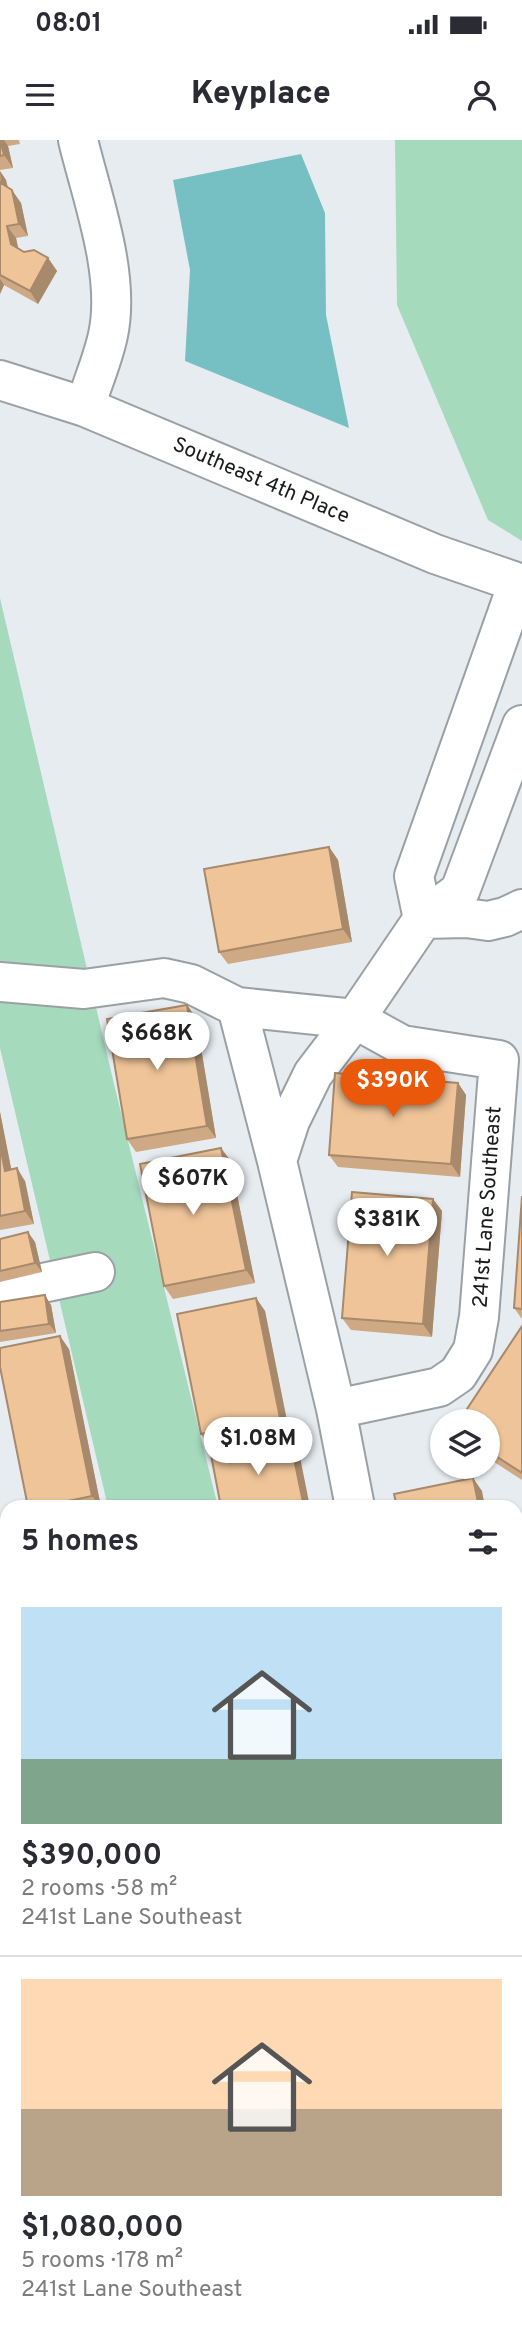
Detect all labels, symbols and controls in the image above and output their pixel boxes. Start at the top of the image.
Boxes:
text: 08:01 [35,8,102,41]
text: Keyplace [191,75,331,115]
icon: menu [21,76,59,114]
icon: person [463,76,501,114]
street label: Southeast 4th Place [168,432,354,530]
pin: $668K [108,1012,206,1072]
text: $668K [121,1020,193,1049]
pin: $390K [344,1060,442,1119]
text: $390K [356,1067,430,1096]
street label: 241st Lane Southeast [467,1105,509,1309]
pin: $607K [144,1158,242,1217]
text: $607K [157,1165,229,1194]
pin: $381K [338,1198,436,1258]
text: $381K [353,1206,421,1235]
map controls [430,1409,500,1479]
button: layers [430,1409,500,1479]
pin: $1.08M [201,1418,315,1477]
text: $1.08M [220,1425,296,1454]
icon: filters [464,1523,502,1561]
text: 5 homes [21,1524,139,1561]
icon: home [199,1652,325,1778]
text: $390,000 [21,1838,162,1875]
text: 2 rooms · 58 m² [21,1875,177,1904]
text: 241st Lane Southeast [21,1904,243,1933]
icon: home [199,2024,325,2150]
text: $1,080,000 [21,2210,184,2247]
text: 5 rooms · 178 m² [21,2247,183,2276]
text: 241st Lane Southeast [21,2276,243,2305]

